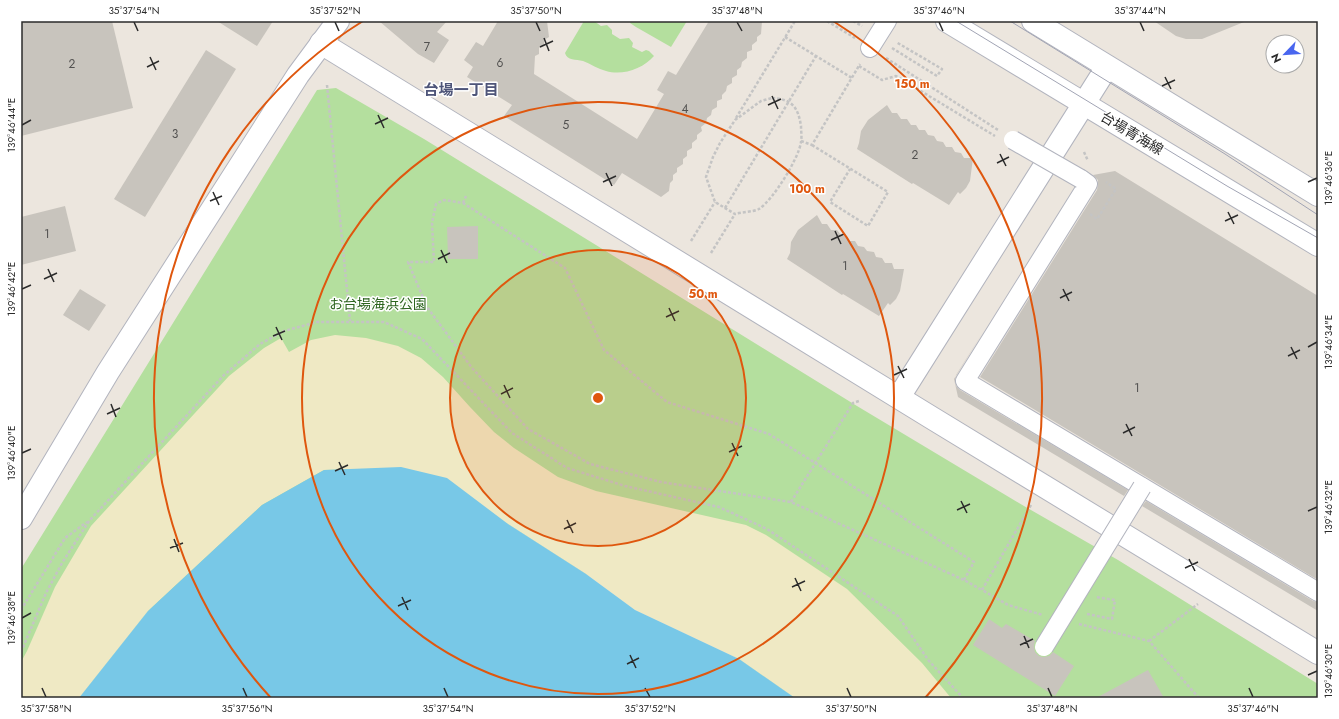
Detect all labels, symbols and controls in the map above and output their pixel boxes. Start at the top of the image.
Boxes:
text: 35°37'54"N [108,3,160,18]
text: 35°37'52"N [309,3,361,18]
text: 35°37'50"N [510,3,562,18]
text: 35°37'48"N [712,3,762,18]
text: 35°37'46"N [913,3,965,18]
text: 35°37'44"N [1114,3,1166,18]
north arrow [1265,34,1305,74]
house number: 7 [424,38,431,56]
text: N [1267,51,1285,66]
house number: 6 [497,54,504,72]
house number: 2 [69,55,76,73]
text: 150 m [894,75,930,93]
district label: 台場一丁目 [423,79,499,101]
text: 139°46'44"E [4,98,19,152]
house number: 4 [682,100,689,118]
street label: 台場青海線 [1097,106,1167,160]
house number: 5 [563,116,570,134]
house number: 3 [172,125,179,143]
house number: 2 [912,146,919,164]
text: 139°46'36"E [1321,151,1336,205]
text: 100 m [789,180,825,198]
house number: 1 [44,225,50,243]
house number: 1 [842,257,848,275]
text: 139°46'42"E [4,262,19,316]
text: 50 m [688,285,718,303]
park label: お台場海浜公園 [329,294,427,314]
text: 139°46'34"E [1321,315,1336,369]
house number: 1 [1134,379,1140,397]
centre of rings [591,391,605,405]
text: 139°46'40"E [4,426,19,480]
text: 139°46'32"E [1321,480,1336,534]
text: 139°46'38"E [4,591,19,645]
text: 139°46'30"E [1321,644,1336,698]
text: 35°37'58"N [21,701,71,716]
text: 35°37'56"N [221,701,273,716]
text: 35°37'54"N [422,701,474,716]
text: 35°37'52"N [624,701,676,716]
text: 35°37'50"N [825,701,877,716]
text: 35°37'48"N [1027,701,1077,716]
text: 35°37'46"N [1227,701,1279,716]

